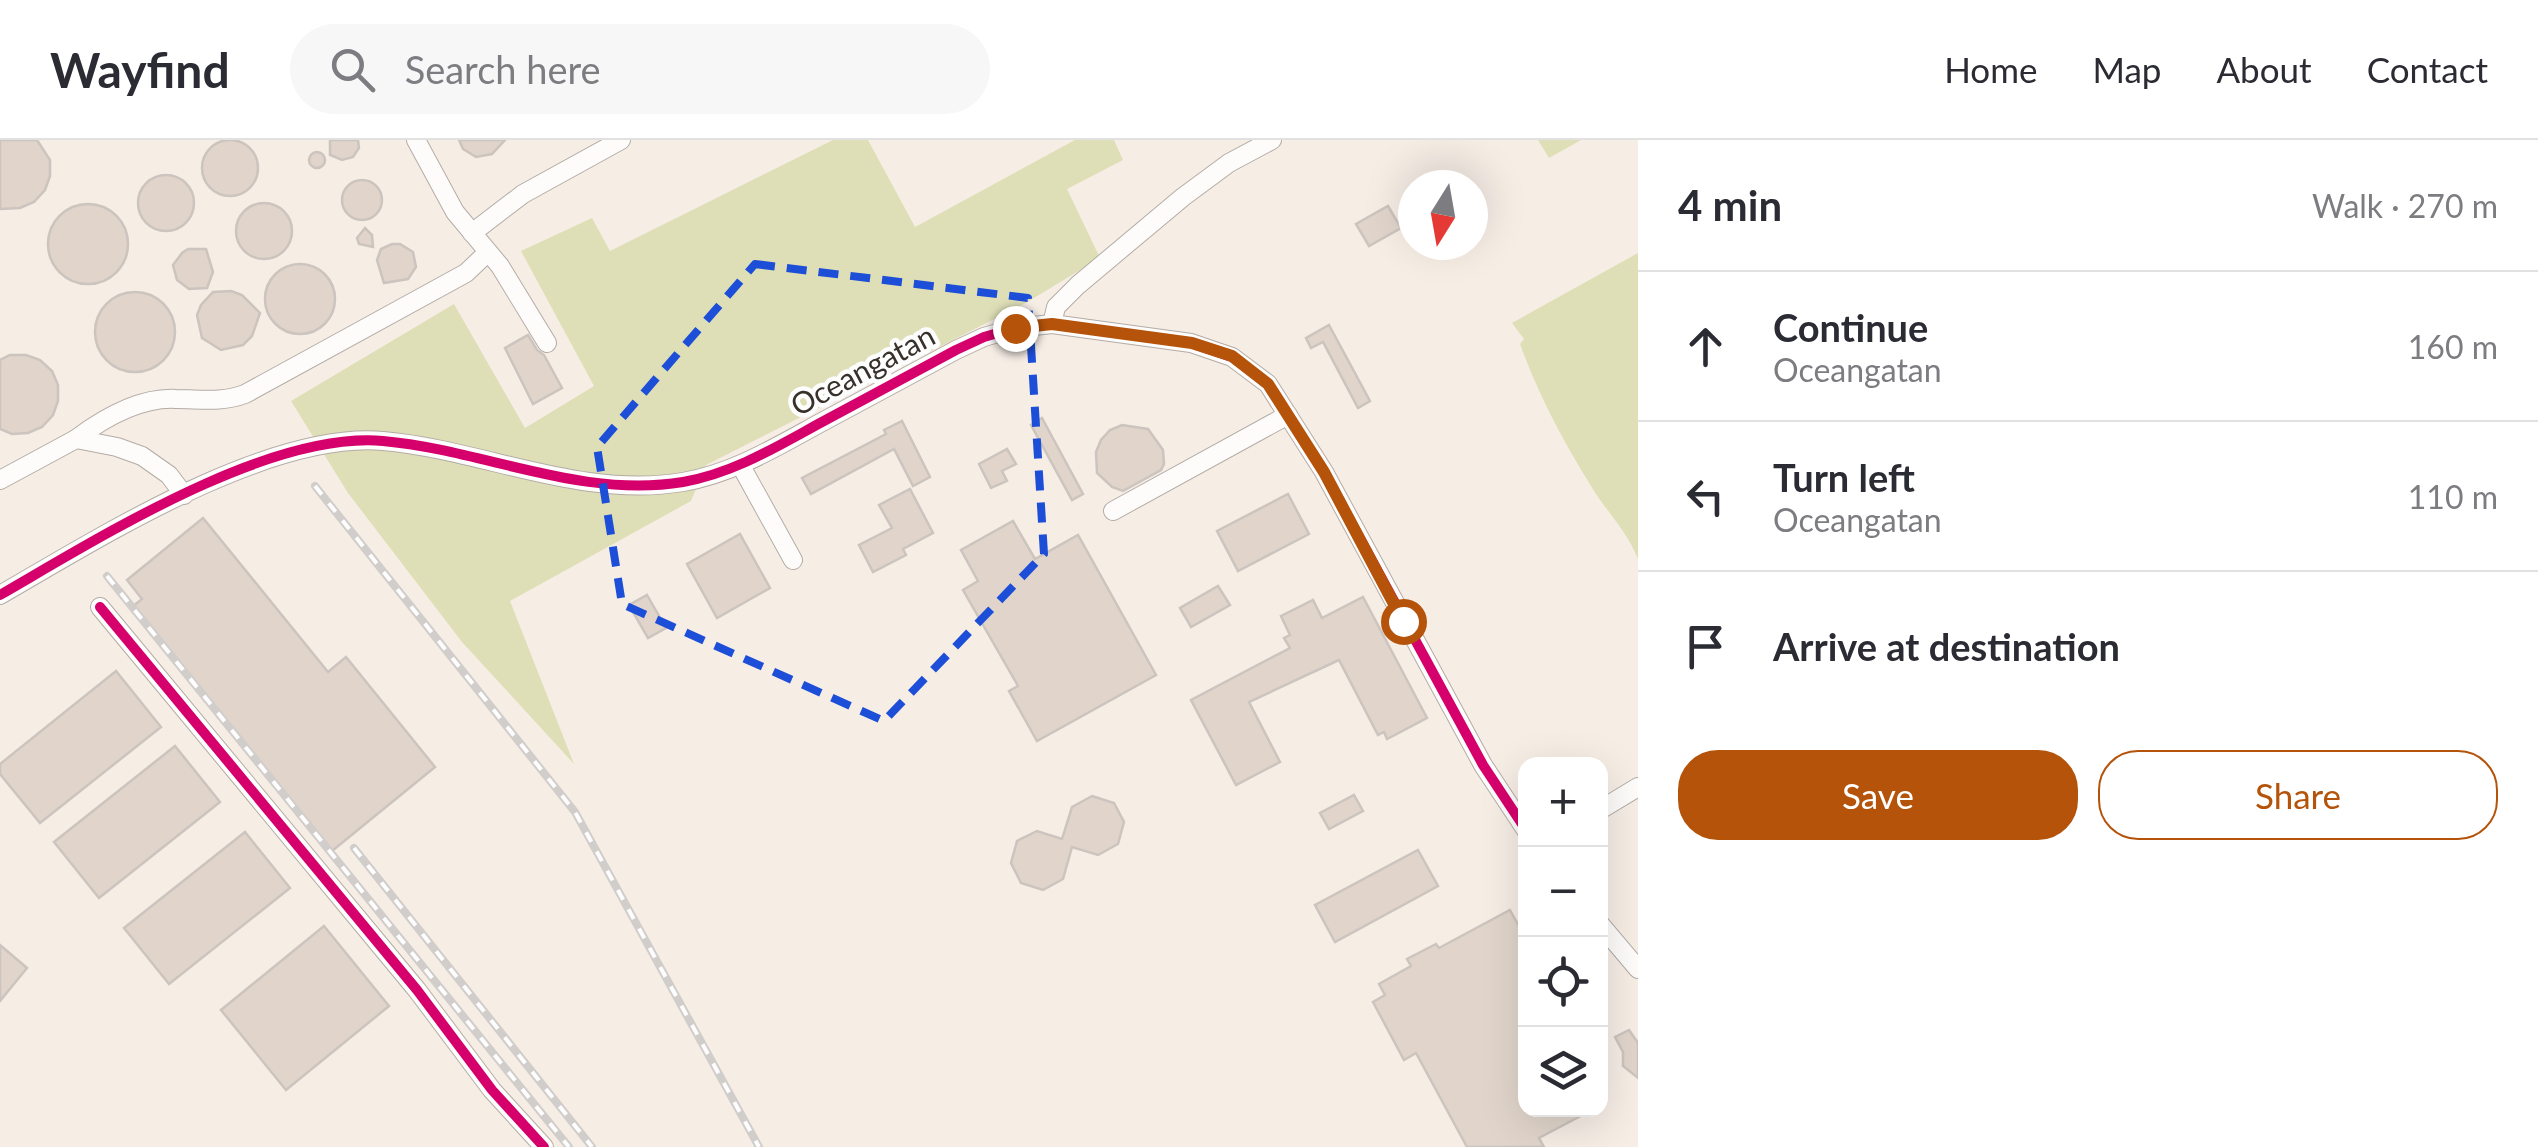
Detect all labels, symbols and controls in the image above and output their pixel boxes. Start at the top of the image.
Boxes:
search box [290,24,990,114]
text: Wayfind [50,41,230,98]
icon: search [325,42,380,97]
text: Search here [405,46,601,92]
text: Home [1944,48,2037,90]
text: Map [2092,48,2161,90]
text: About [2216,48,2312,90]
text: Contact [2367,48,2488,90]
north arrow [1398,170,1488,260]
text: 4 min [1678,180,1782,230]
text: Walk · 270 m [2312,186,2498,225]
text: Continue [1773,304,1928,350]
route end [993,306,1039,352]
street label: Oceangatan [784,316,940,422]
icon: ahead [1678,319,1733,374]
text: 160 m [2408,327,2498,366]
text: Oceangatan [1773,350,1942,389]
text: Turn left [1773,454,1915,500]
icon: left [1678,469,1733,524]
text: 110 m [2408,477,2498,516]
text: Oceangatan [1773,500,1942,539]
route start [1381,599,1427,645]
icon: arrive [1678,619,1733,674]
text: Arrive at destination [1773,623,2120,669]
button: Save [1678,750,2078,840]
button: Share [2098,750,2498,840]
map controls [1518,757,1608,1117]
button: + [1518,757,1608,847]
button: − [1518,847,1608,937]
button: locate [1518,937,1608,1027]
button: layers [1518,1027,1608,1117]

